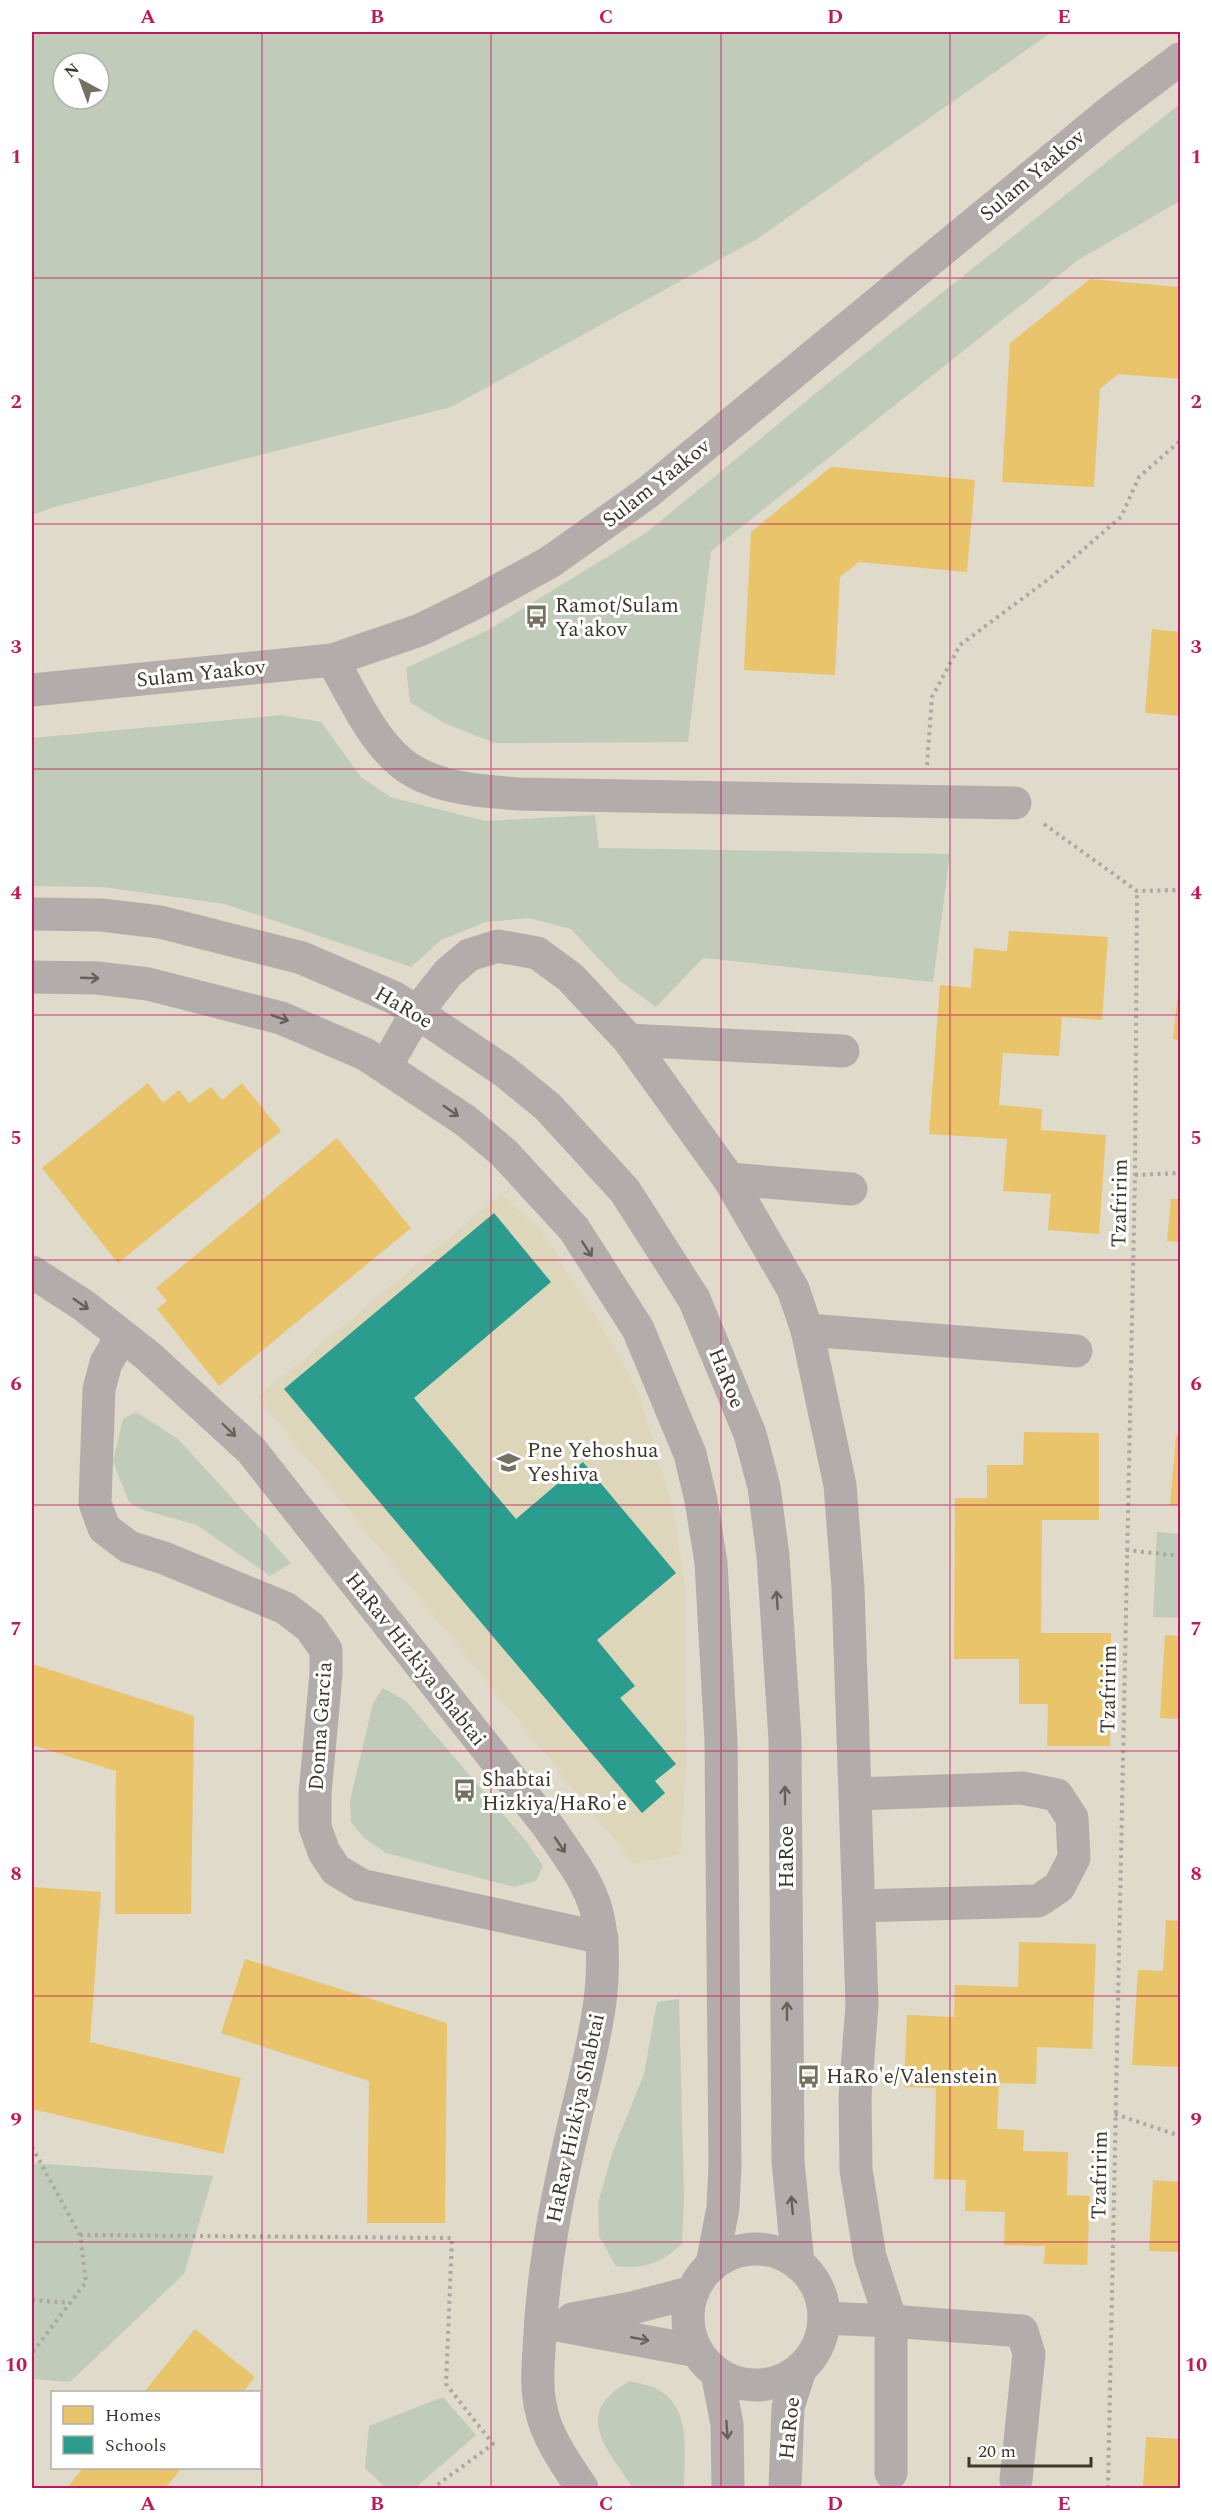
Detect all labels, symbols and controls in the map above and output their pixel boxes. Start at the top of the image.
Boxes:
text: A [140,2,156,32]
text: B [370,2,384,32]
text: C [599,2,613,32]
text: D [827,2,843,32]
text: E [1057,2,1071,32]
north arrow [51,51,111,111]
text: N [59,57,85,84]
street label: Sulam Yaakov [973,121,1093,230]
text: 1 [10,142,22,172]
text: 1 [1190,142,1202,172]
text: 2 [10,387,22,417]
text: 2 [1190,387,1202,417]
street label: Sulam Yaakov [596,431,718,536]
place label: Ramot/Sulam Ya'akov [555,590,679,646]
bus stop icon: Ramot/Sulam Ya'akov [524,604,550,630]
text: 3 [10,632,22,662]
text: 3 [1190,632,1202,662]
street label: Sulam Yaakov [135,651,268,697]
text: 4 [10,878,22,908]
text: 4 [1190,878,1202,908]
one-way arrow [79,972,99,983]
street label: HaRoe [368,978,439,1037]
one-way arrow [270,1013,289,1024]
one-way arrow [442,1105,458,1117]
text: 5 [10,1123,22,1153]
text: 5 [1190,1123,1202,1153]
street label: Tzafririm [1103,1158,1137,1248]
one-way arrow [581,1240,593,1256]
one-way arrow [72,1298,88,1310]
street label: HaRoe [699,1343,753,1413]
text: 6 [10,1369,22,1399]
text: 6 [1190,1369,1202,1399]
one-way arrow [222,1423,237,1437]
place label: Pne Yehoshua Yeshiva [527,1435,659,1491]
school or university icon: Pne Yehoshua Yeshiva [496,1449,522,1475]
street label: HaRav Hizkiya Shabtai [337,1566,494,1754]
one-way arrow [771,1590,782,1610]
text: 7 [10,1614,22,1644]
text: 7 [1190,1614,1202,1644]
street label: Tzafririm [1092,1644,1126,1734]
street label: Donna Garcia [301,1660,342,1792]
place label: Shabtai Hizkiya/HaRo'e [482,1764,627,1820]
bus stop icon: Shabtai Hizkiya/HaRo'e [451,1778,477,1804]
one-way arrow [779,1785,791,1805]
street label: HaRoe [771,1826,803,1888]
one-way arrow [554,1836,566,1852]
text: 8 [10,1859,22,1889]
text: 8 [1190,1859,1202,1889]
one-way arrow [781,2001,793,2021]
street label: HaRav Hizkiya Shabtai [538,2011,614,2226]
place label: HaRo'e/Valenstein [826,2061,998,2093]
bus stop icon: HaRo'e/Valenstein [795,2063,821,2089]
text: 9 [10,2105,22,2135]
text: 9 [1190,2105,1202,2135]
street label: Tzafririm [1083,2130,1117,2220]
one-way arrow [786,2196,797,2216]
one-way arrow [629,2334,649,2345]
text: 10 [5,2350,27,2380]
text: 10 [1185,2350,1207,2380]
legend [51,2391,261,2469]
street label: HaRoe [771,2395,809,2461]
text: Homes [105,2402,161,2429]
one-way arrow [721,2420,732,2440]
scale bar [969,2430,1090,2468]
text: Schools [105,2432,167,2459]
text: 20 m [978,2438,1016,2465]
text: A [140,2489,156,2519]
text: B [370,2489,384,2519]
text: C [599,2489,613,2519]
text: D [827,2489,843,2519]
text: E [1057,2489,1071,2519]

